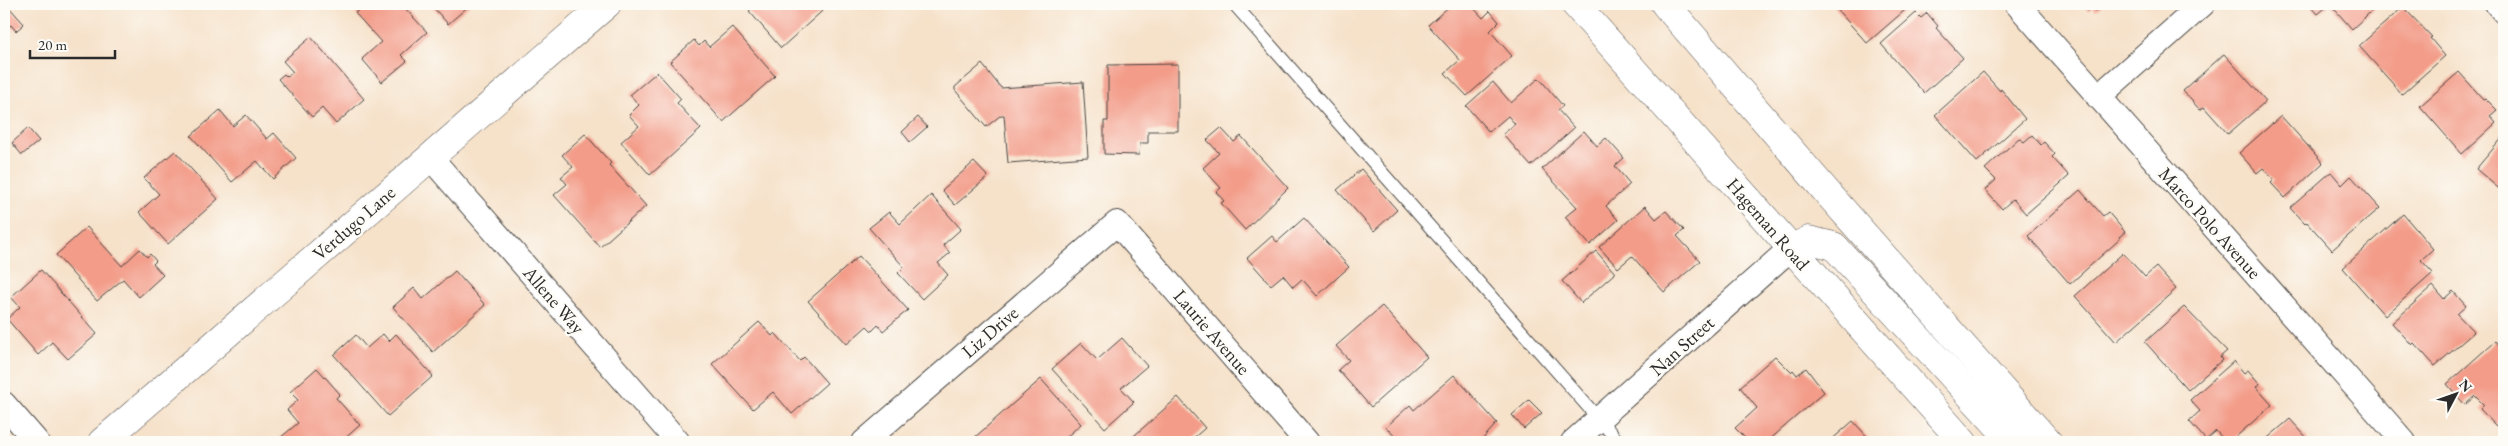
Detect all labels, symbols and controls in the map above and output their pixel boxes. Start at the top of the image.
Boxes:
scale bar [30,28,115,60]
text: 20 m [38,35,67,54]
street label: Marco Polo Avenue [2153,162,2267,284]
street label: Hageman Road [1721,173,1815,276]
street label: Verdugo Lane [307,180,401,266]
street label: Allene Way [517,260,591,340]
street label: Laurie Avenue [1168,284,1256,380]
street label: Liz Drive [956,300,1024,364]
street label: Nan Street [1645,311,1719,381]
north arrow [2430,368,2480,418]
text: N [2455,375,2477,396]

